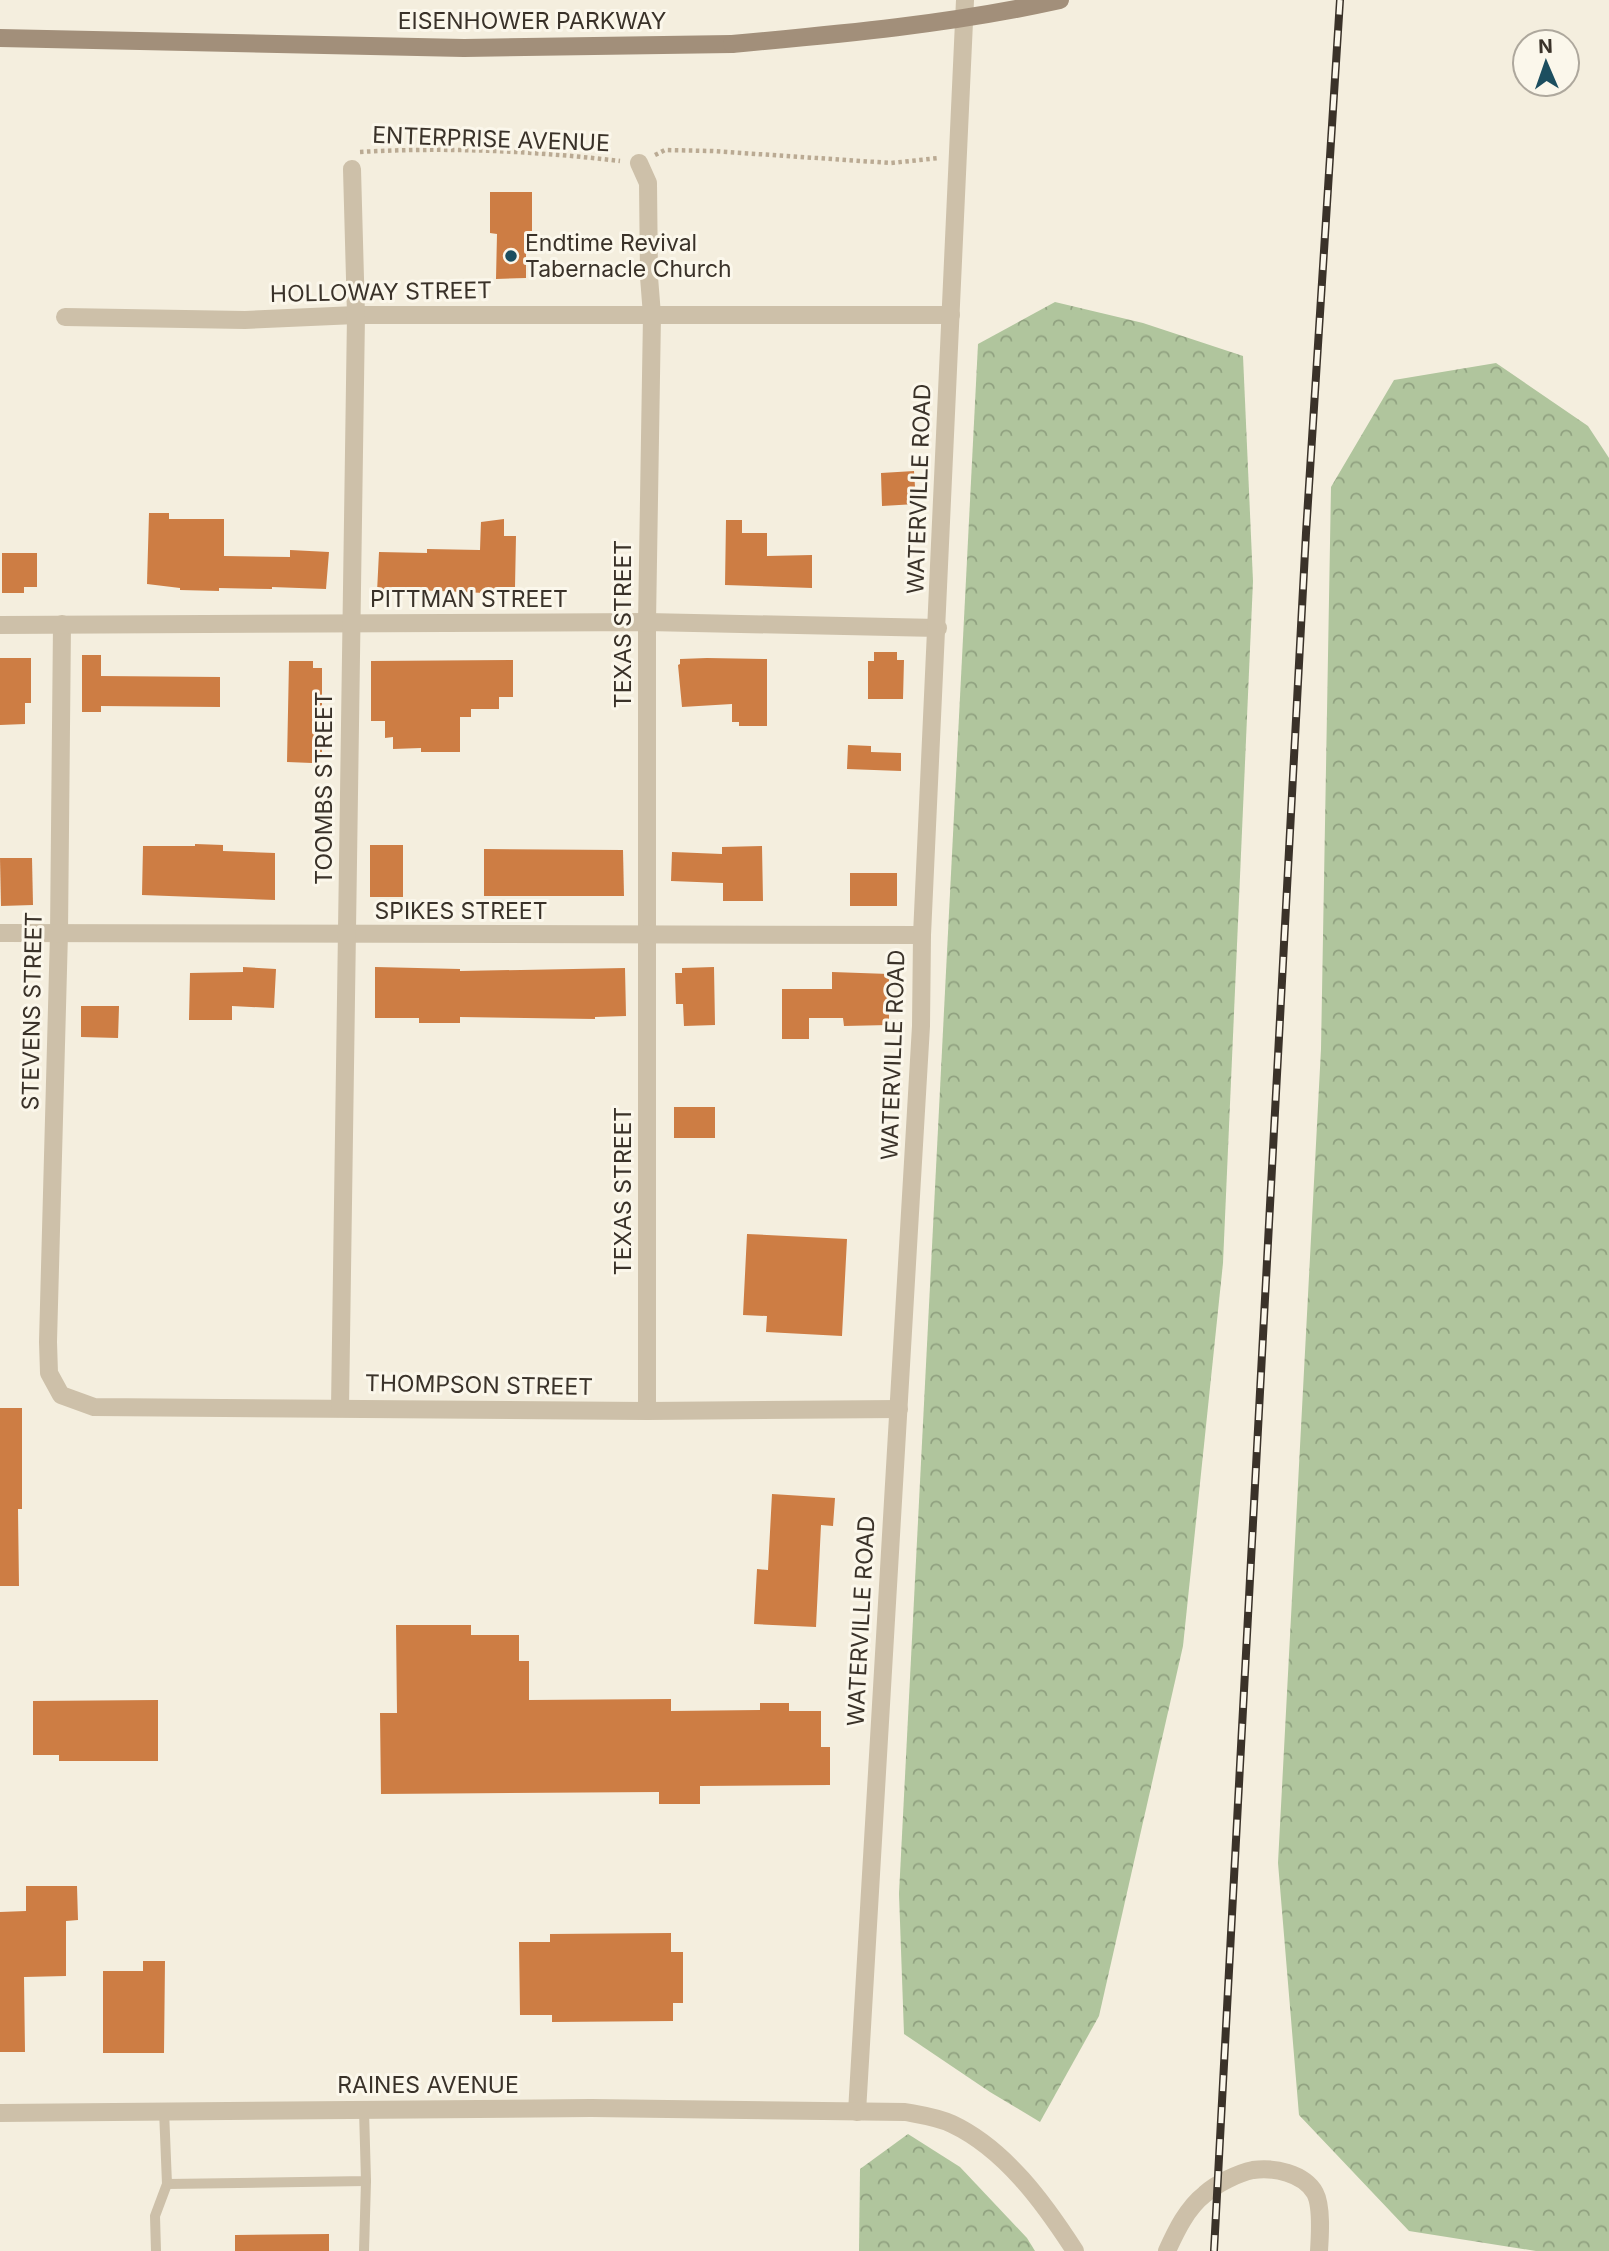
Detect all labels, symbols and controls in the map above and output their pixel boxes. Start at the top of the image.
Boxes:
street label: EISENHOWER PARKWAY [398,7,667,35]
north arrow [1511,28,1581,98]
text: N [1538,35,1553,58]
street label: ENTERPRISE AVENUE [372,121,610,157]
place label: Endtime Revival Tabernacle Church [525,229,732,283]
marker: Endtime Revival Tabernacle Church [503,248,519,264]
street label: HOLLOWAY STREET [270,276,492,308]
street label: WATERVILLE ROAD [901,383,937,595]
street label: TEXAS STREET [609,540,637,708]
street label: PITTMAN STREET [370,585,568,613]
street label: TOOMBS STREET [310,691,338,885]
street label: SPIKES STREET [374,897,548,925]
street label: STEVENS STREET [16,911,48,1111]
street label: WATERVILLE ROAD [875,949,911,1161]
street label: TEXAS STREET [609,1107,637,1275]
street label: THOMPSON STREET [365,1369,593,1401]
street label: WATERVILLE ROAD [842,1515,880,1727]
street label: RAINES AVENUE [337,2071,519,2099]

